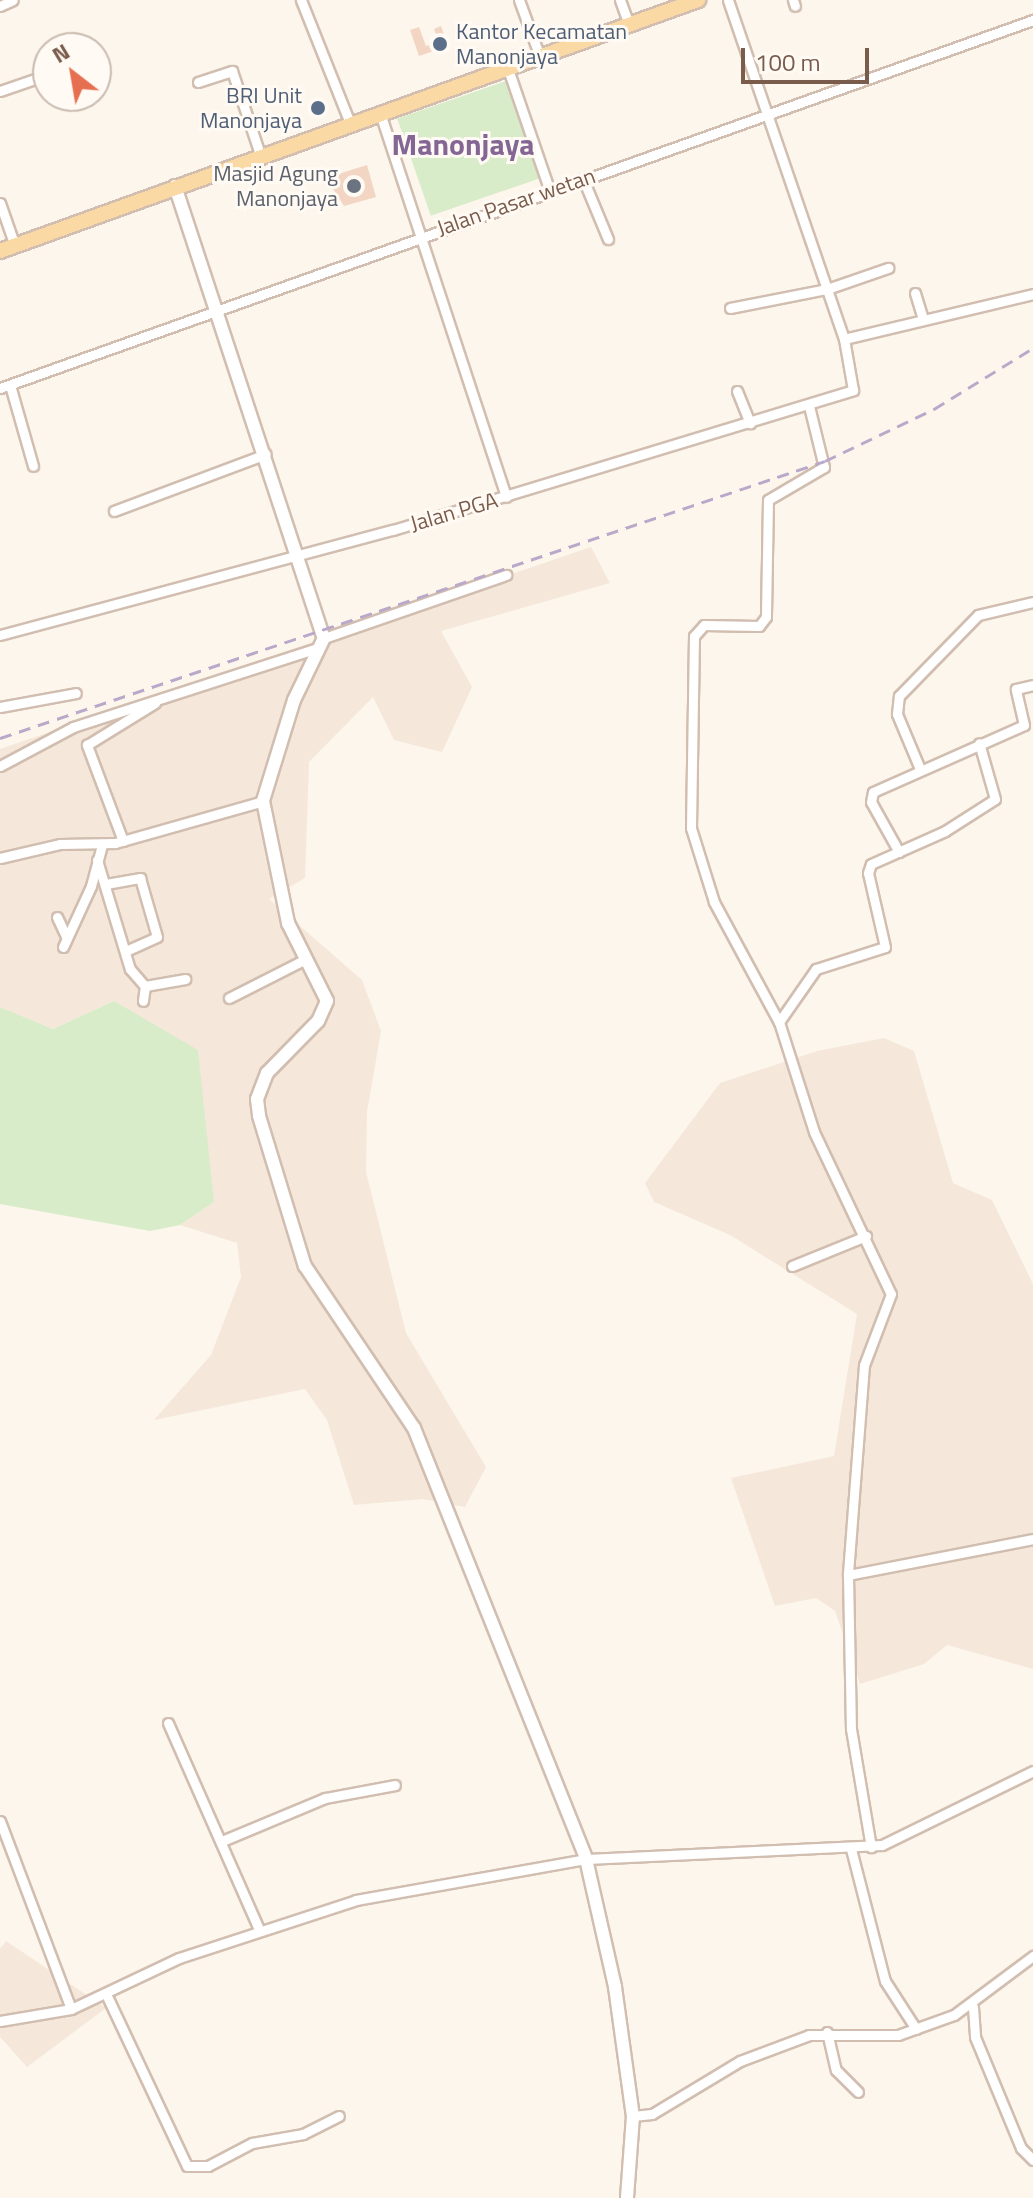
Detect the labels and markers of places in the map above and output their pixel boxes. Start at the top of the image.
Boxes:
place label: Kantor Kecamatan Manonjaya [456,18,627,70]
marker: Kantor Kecamatan Manonjaya [431,35,449,53]
place label: BRI Unit Manonjaya [200,82,302,134]
marker: BRI Unit Manonjaya [309,99,327,117]
place label: Masjid Agung Manonjaya [213,160,338,212]
marker: Masjid Agung Manonjaya [345,177,363,195]

